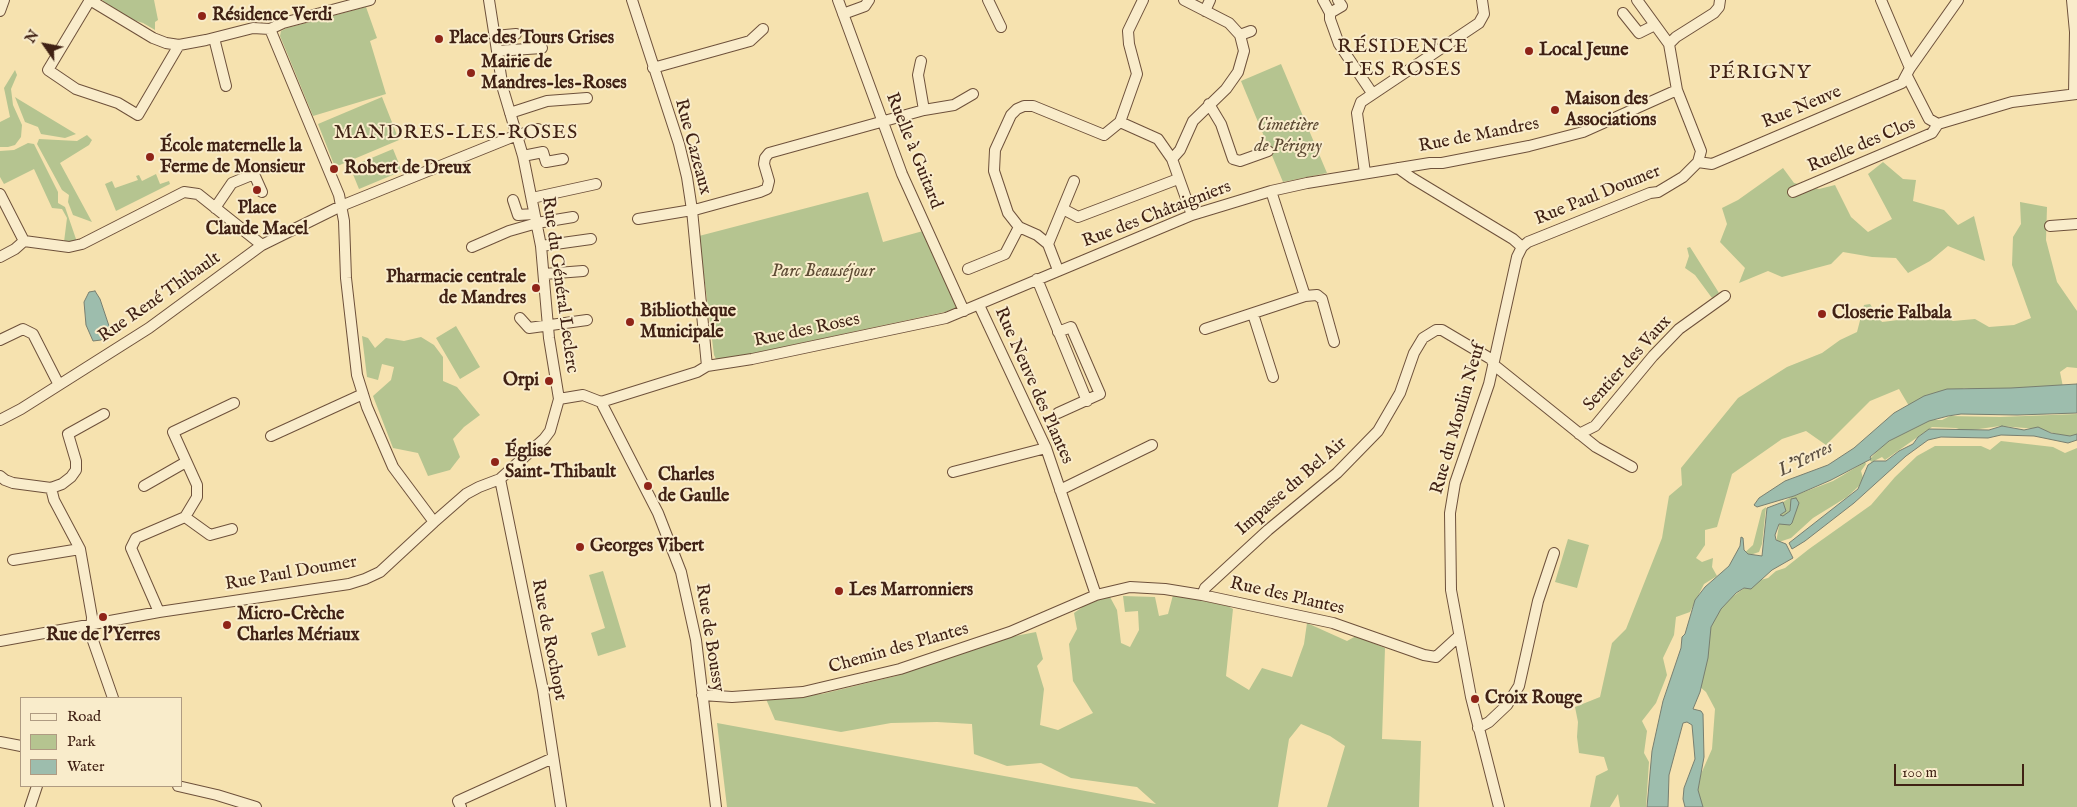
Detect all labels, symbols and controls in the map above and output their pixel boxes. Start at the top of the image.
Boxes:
place label: Résidence Verdi [212,5,332,27]
marker: Résidence Verdi [196,10,208,22]
north arrow [20,20,70,70]
text: N [22,27,43,47]
place label: Place des Tours Grises [449,28,614,50]
marker: Place des Tours Grises [433,33,445,45]
district label: RÉSIDENCE LES ROSES [1336,36,1470,83]
place label: Local Jeune [1539,40,1628,62]
marker: Local Jeune [1523,45,1535,57]
place label: Mairie de Mandres-les-Roses [481,52,626,94]
district label: PÉRIGNY [1708,62,1812,86]
marker: Mairie de Mandres-les-Roses [465,67,477,79]
street label: Rue Neuve [1759,82,1845,134]
place label: Maison des Associations [1565,89,1656,132]
street label: Ruelle à Guitard [880,90,946,212]
street label: Rue Cazeaux [669,97,715,197]
marker: Maison des Associations [1549,104,1561,116]
street label: Rue de Mandres [1417,114,1541,158]
street label: Ruelle des Clos [1805,114,1919,178]
park label: Cimetière de Périgny [1254,115,1322,158]
district label: MANDRES-LES-ROSES [332,122,580,146]
place label: École maternelle la Ferme de Monsieur [160,136,305,178]
marker: École maternelle la Ferme de Monsieur [144,151,156,163]
place label: Robert de Dreux [344,158,471,180]
street label: Rue Paul Doumer [1532,161,1664,231]
marker: Robert de Dreux [328,163,340,175]
street label: Rue des Châtaigniers [1080,177,1234,253]
marker: Place Claude Macel [251,184,263,196]
street label: Rue du Général Leclerc [536,195,582,375]
place label: Place Claude Macel [206,198,308,240]
street label: Rue René Thibault [95,248,225,348]
park label: Parc Beauséjour [771,261,875,283]
place label: Pharmacie centrale de Mandres [386,267,526,310]
marker: Pharmacie centrale de Mandres [530,282,542,294]
place label: Bibliothèque Municipale [640,301,736,344]
place label: Closerie Falbala [1832,303,1952,325]
street label: Rue Neuve des Plantes [989,304,1077,468]
marker: Closerie Falbala [1816,308,1828,320]
street label: Rue des Roses [752,309,862,353]
street label: Sentier des Vaux [1579,312,1677,416]
marker: Bibliothèque Municipale [624,316,636,328]
street label: Rue du Moulin Neuf [1427,341,1491,497]
place label: Orpi [503,370,539,392]
marker: Orpi [543,375,555,387]
street label: Impasse du Bel Air [1232,433,1352,541]
water label: L'Yerres [1775,437,1837,483]
place label: Église Saint-Thibault [505,441,616,484]
marker: Église Saint-Thibault [489,456,501,468]
place label: Charles de Gaulle [658,465,729,508]
marker: Charles de Gaulle [642,480,654,492]
place label: Georges Vibert [590,536,704,558]
marker: Georges Vibert [574,541,586,553]
street label: Rue Paul Doumer [223,552,359,596]
street label: Rue des Plantes [1228,573,1346,621]
street label: Rue de Rochopt [526,578,570,702]
place label: Les Marronniers [849,580,973,602]
street label: Rue de Boussy [690,582,728,694]
marker: Les Marronniers [833,585,845,597]
place label: Micro-Crèche Charles Mériaux [237,604,360,646]
marker: Rue de l'Yerres [97,611,109,623]
marker: Micro-Crèche Charles Mériaux [221,619,233,631]
street label: Chemin des Plantes [827,619,971,679]
place label: Rue de l'Yerres [46,625,160,647]
place label: Croix Rouge [1485,688,1582,710]
marker: Croix Rouge [1469,693,1481,705]
legend [20,697,182,787]
text: Road [67,707,101,726]
text: Park [67,732,96,751]
scale bar [1897,754,2027,786]
text: Water [67,757,104,776]
text: 100 m [1902,763,1937,782]

